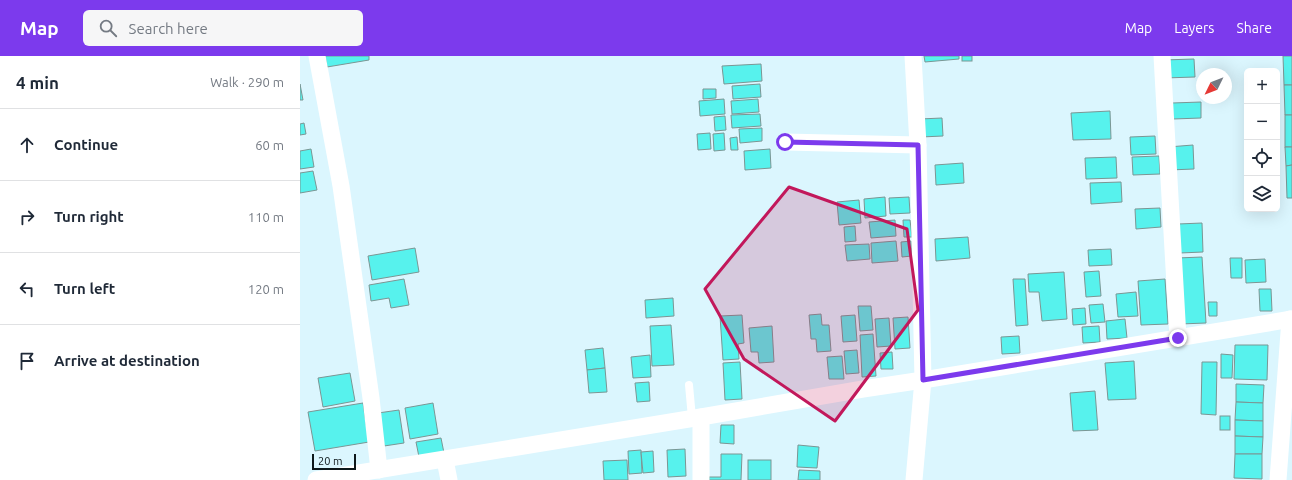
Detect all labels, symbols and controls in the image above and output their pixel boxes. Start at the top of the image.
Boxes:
search box [83,10,363,46]
text: Map [20,17,59,39]
icon: search [97,17,119,39]
text: Search here [129,20,208,37]
text: Map [1125,20,1152,36]
text: Layers [1174,20,1214,36]
text: Share [1236,20,1272,36]
north arrow [1196,68,1232,104]
map controls [1244,68,1280,212]
button: + [1244,68,1280,104]
text: 4 min [16,73,59,92]
text: Walk · 290 m [210,75,284,89]
button: − [1244,104,1280,140]
route start [776,133,794,151]
icon: ahead [16,134,38,156]
text: Continue [54,136,118,153]
text: 60 m [255,138,284,152]
button: locate [1244,140,1280,176]
button: layers [1244,176,1280,212]
icon: right [16,206,38,228]
text: Turn right [54,208,124,225]
text: 110 m [248,210,284,224]
icon: left [16,278,38,300]
text: Turn left [54,280,115,297]
text: 120 m [248,282,284,296]
route end [1169,329,1187,347]
icon: arrive [16,350,38,372]
text: Arrive at destination [54,352,200,369]
scale bar [312,452,356,471]
text: 20 m [318,455,342,467]

